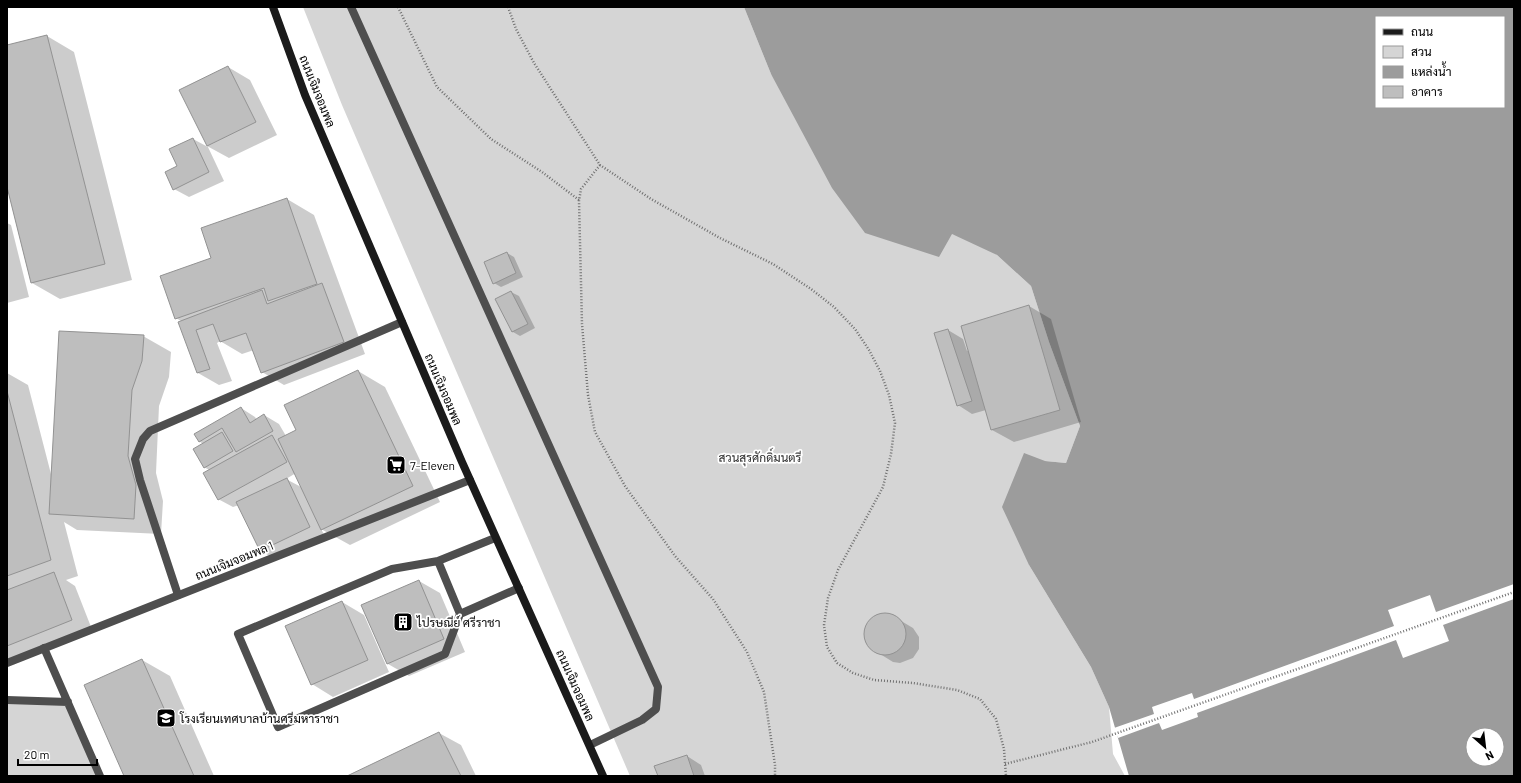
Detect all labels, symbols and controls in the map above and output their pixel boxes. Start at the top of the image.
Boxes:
legend [1375,16,1505,108]
text: ถนน [1411,24,1434,38]
text: สวน [1411,44,1432,58]
street label: ถนนเจิมจอมพล [297,53,339,129]
text: แหล่งน้ำ [1411,61,1451,78]
text: อาคาร [1411,84,1443,98]
street label: ถนนเจิมจอมพล [423,351,465,427]
park label: สวนสุรศักดิ์มนตรี [719,447,802,467]
supermarket icon: 7-Eleven [385,454,407,476]
place label: 7-Eleven [410,458,455,472]
street label: ถนนเจิมจอมพล 1 [193,538,275,582]
building icon: ไปรษณีย์ ศรีราชา [392,611,414,633]
place label: ไปรษณีย์ ศรีราชา [416,615,500,629]
street label: ถนนเจิมจอมพล [554,647,598,723]
school or university icon: โรงเรียนเทศบาลบ้านศรีมหาราชา [155,707,177,729]
place label: โรงเรียนเทศบาลบ้านศรีมหาราชา [179,711,339,725]
north arrow [1465,727,1505,767]
scale bar [18,741,97,767]
text: 20 m [24,747,50,761]
text: N [1484,749,1496,764]

